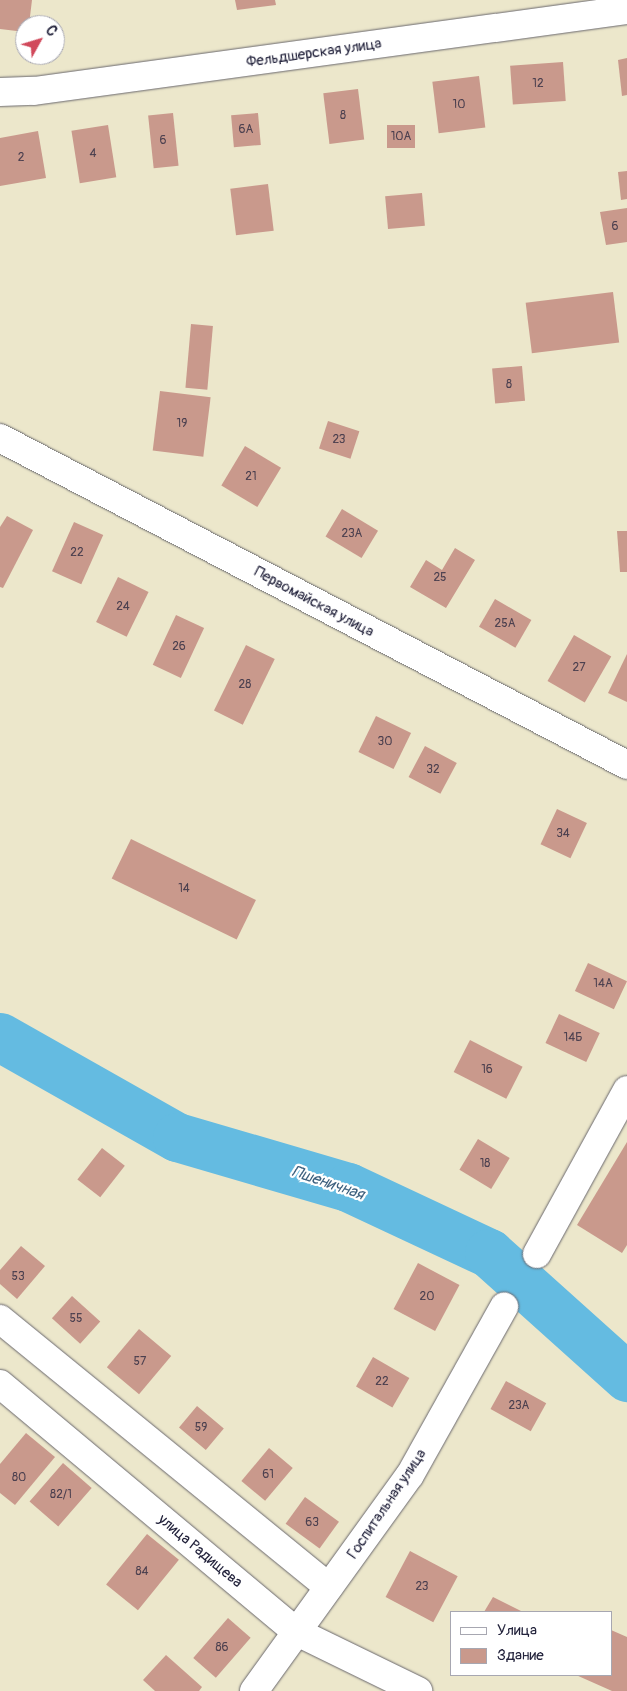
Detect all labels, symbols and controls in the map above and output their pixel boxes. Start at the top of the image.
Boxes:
north arrow [15,15,65,65]
text: С [42,22,61,40]
street label: Фельдшерская улица [245,35,383,71]
house number: 12 [532,77,544,91]
house number: 10 [453,98,465,112]
house number: 8 [340,109,346,123]
house number: 6А [239,123,253,137]
house number: 10А [391,130,411,144]
house number: 6 [160,134,166,148]
house number: 4 [90,147,96,161]
house number: 2 [18,151,24,165]
house number: 6 [612,220,618,234]
house number: 8 [506,378,512,392]
house number: 19 [177,417,187,431]
house number: 23 [332,433,346,447]
house number: 21 [245,470,257,484]
house number: 23А [342,527,362,541]
house number: 22 [70,546,84,560]
street label: Первомайская улица [251,563,377,641]
house number: 25 [433,571,447,585]
house number: 24 [116,600,130,614]
house number: 25А [495,617,515,631]
house number: 26 [172,640,186,654]
house number: 27 [572,661,586,675]
house number: 28 [239,678,251,692]
house number: 30 [378,735,392,749]
house number: 32 [426,763,440,777]
house number: 34 [556,827,570,841]
house number: 14 [178,882,190,896]
house number: 14А [593,977,613,991]
house number: 14Б [564,1031,582,1045]
house number: 16 [481,1063,493,1077]
house number: 18 [480,1157,490,1171]
water label: Пшеничная [289,1162,367,1204]
house number: 53 [11,1270,25,1284]
house number: 20 [420,1290,434,1304]
house number: 55 [69,1312,83,1326]
house number: 57 [134,1355,146,1369]
house number: 22 [375,1375,389,1389]
house number: 23А [509,1399,529,1413]
house number: 59 [195,1421,207,1435]
street label: Госпитальная улица [344,1446,430,1562]
house number: 61 [262,1468,274,1482]
house number: 80 [12,1471,26,1485]
house number: 82/1 [50,1488,72,1502]
street label: улица Радищева [154,1510,246,1592]
house number: 63 [305,1516,319,1530]
house number: 84 [135,1565,149,1579]
house number: 23 [415,1580,429,1594]
legend [450,1611,612,1676]
text: Улица [497,1621,537,1640]
house number: 86 [215,1641,229,1655]
text: Здание [497,1646,544,1665]

